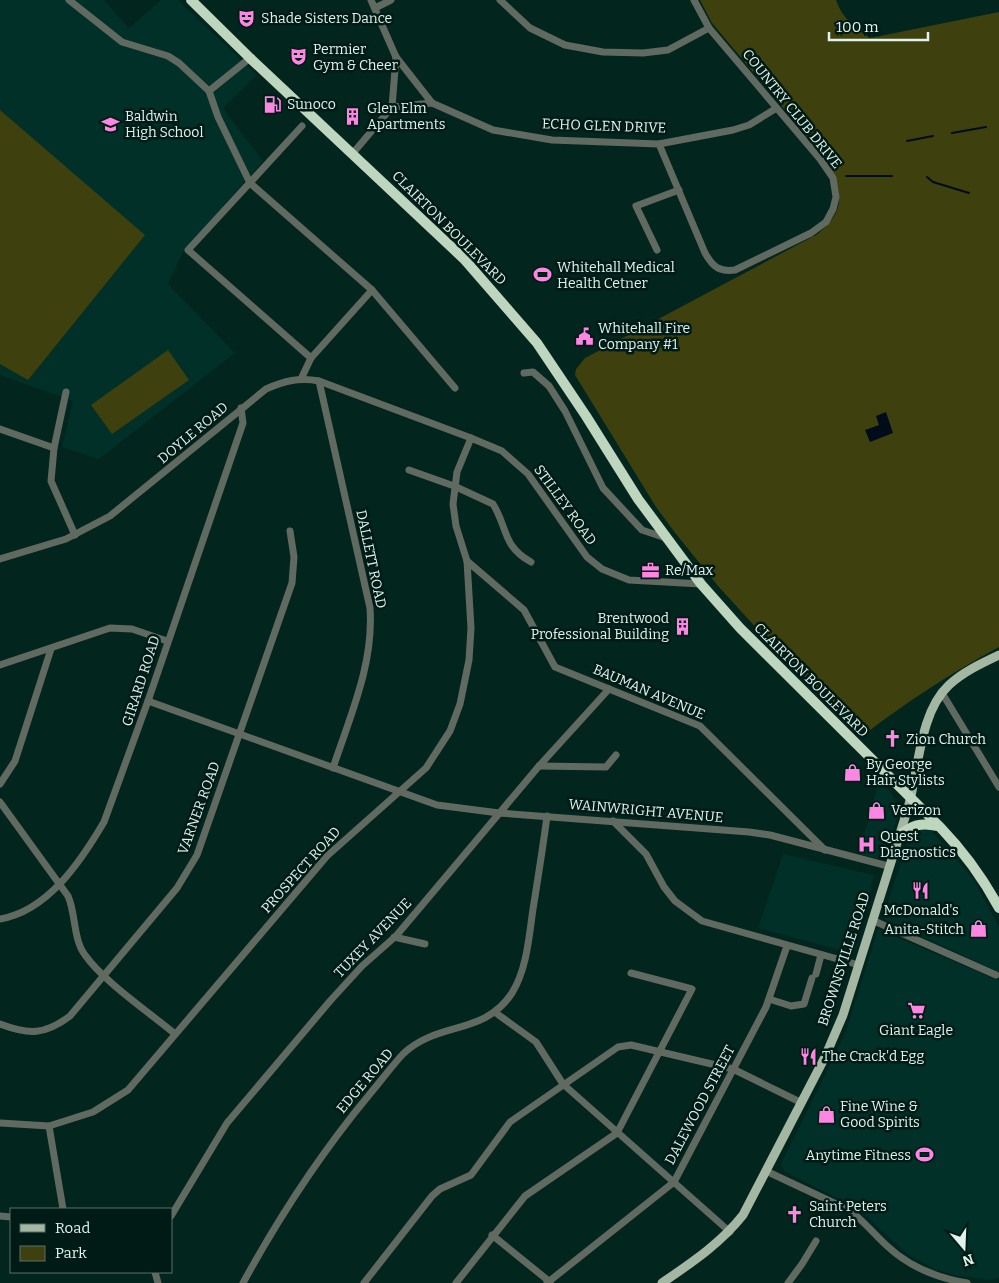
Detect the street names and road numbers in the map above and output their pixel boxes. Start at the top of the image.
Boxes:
street label: COUNTRY CLUB DRIVE [739,46,845,172]
street label: ECHO GLEN DRIVE [542,115,666,137]
street label: CLAIRTON BOULEVARD [388,167,510,289]
street label: DOYLE ROAD [154,399,232,467]
street label: STILLEY ROAD [530,462,600,548]
street label: DALLETT ROAD [352,508,390,610]
street label: CLAIRTON BOULEVARD [750,619,872,741]
street label: GIRARD ROAD [118,633,164,729]
street label: BAUMAN AVENUE [590,661,708,723]
street label: VARNER ROAD [174,759,224,857]
street label: WAINWRIGHT AVENUE [568,796,724,826]
street label: PROSPECT ROAD [258,823,344,917]
street label: BROWNSVILLE ROAD [814,890,874,1028]
street label: TUXEY AVENUE [331,895,415,981]
street label: DALEWOOD STREET [661,1042,739,1168]
street label: EDGE ROAD [333,1045,397,1117]

